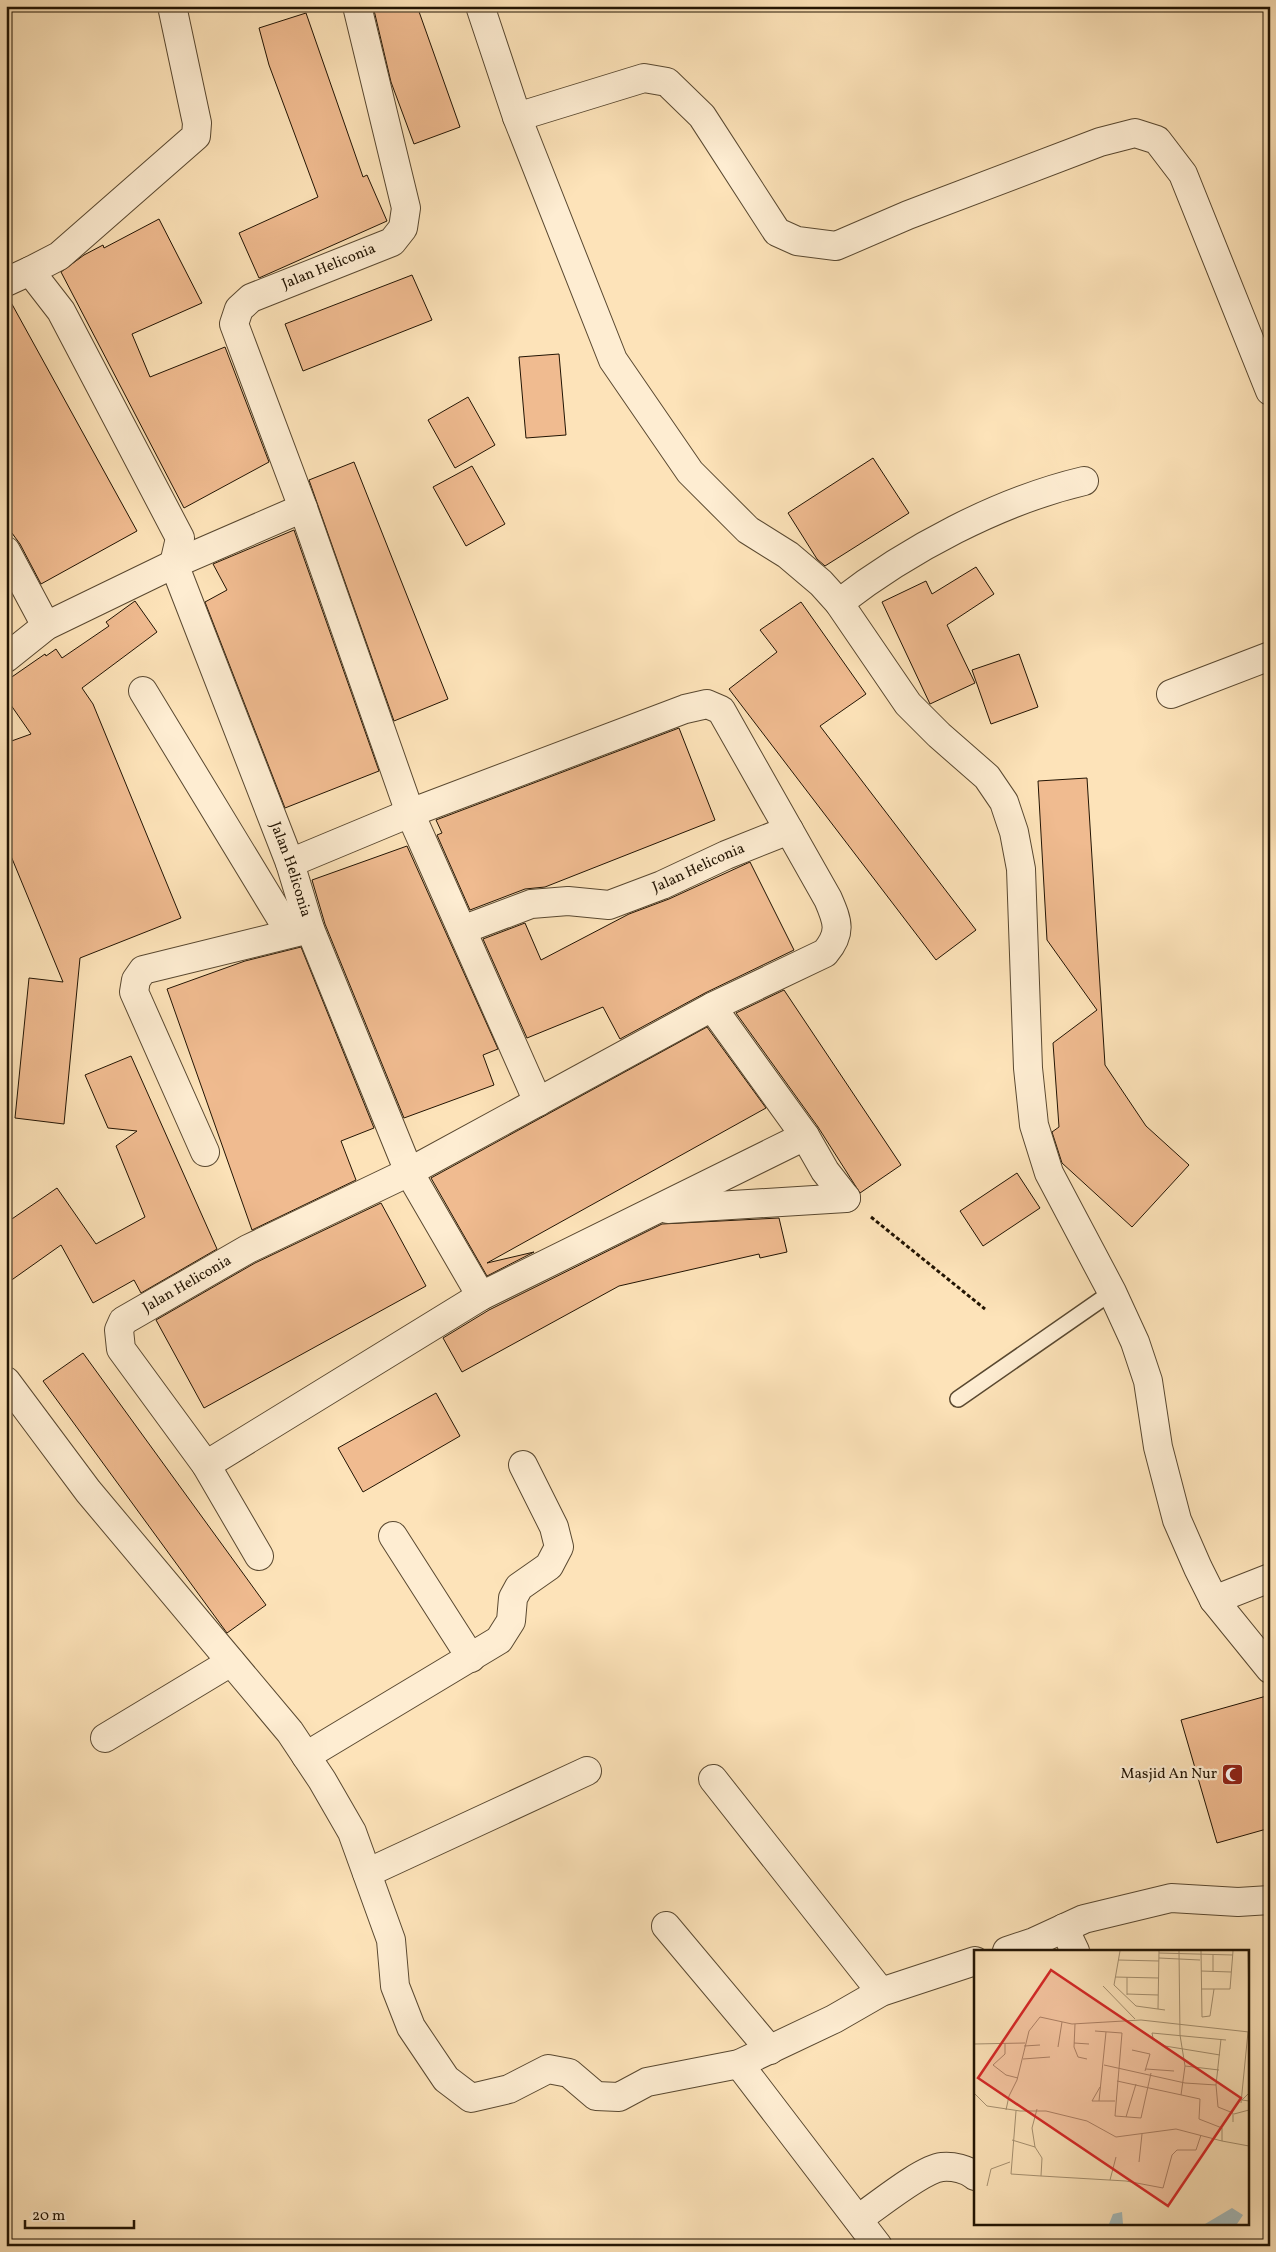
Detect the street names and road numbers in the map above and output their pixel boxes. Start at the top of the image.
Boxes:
street label: Jalan Heliconia [279,239,379,295]
street label: Jalan Heliconia [264,819,316,920]
street label: Jalan Heliconia [649,838,748,898]
street label: Jalan Heliconia [139,1250,235,1318]

